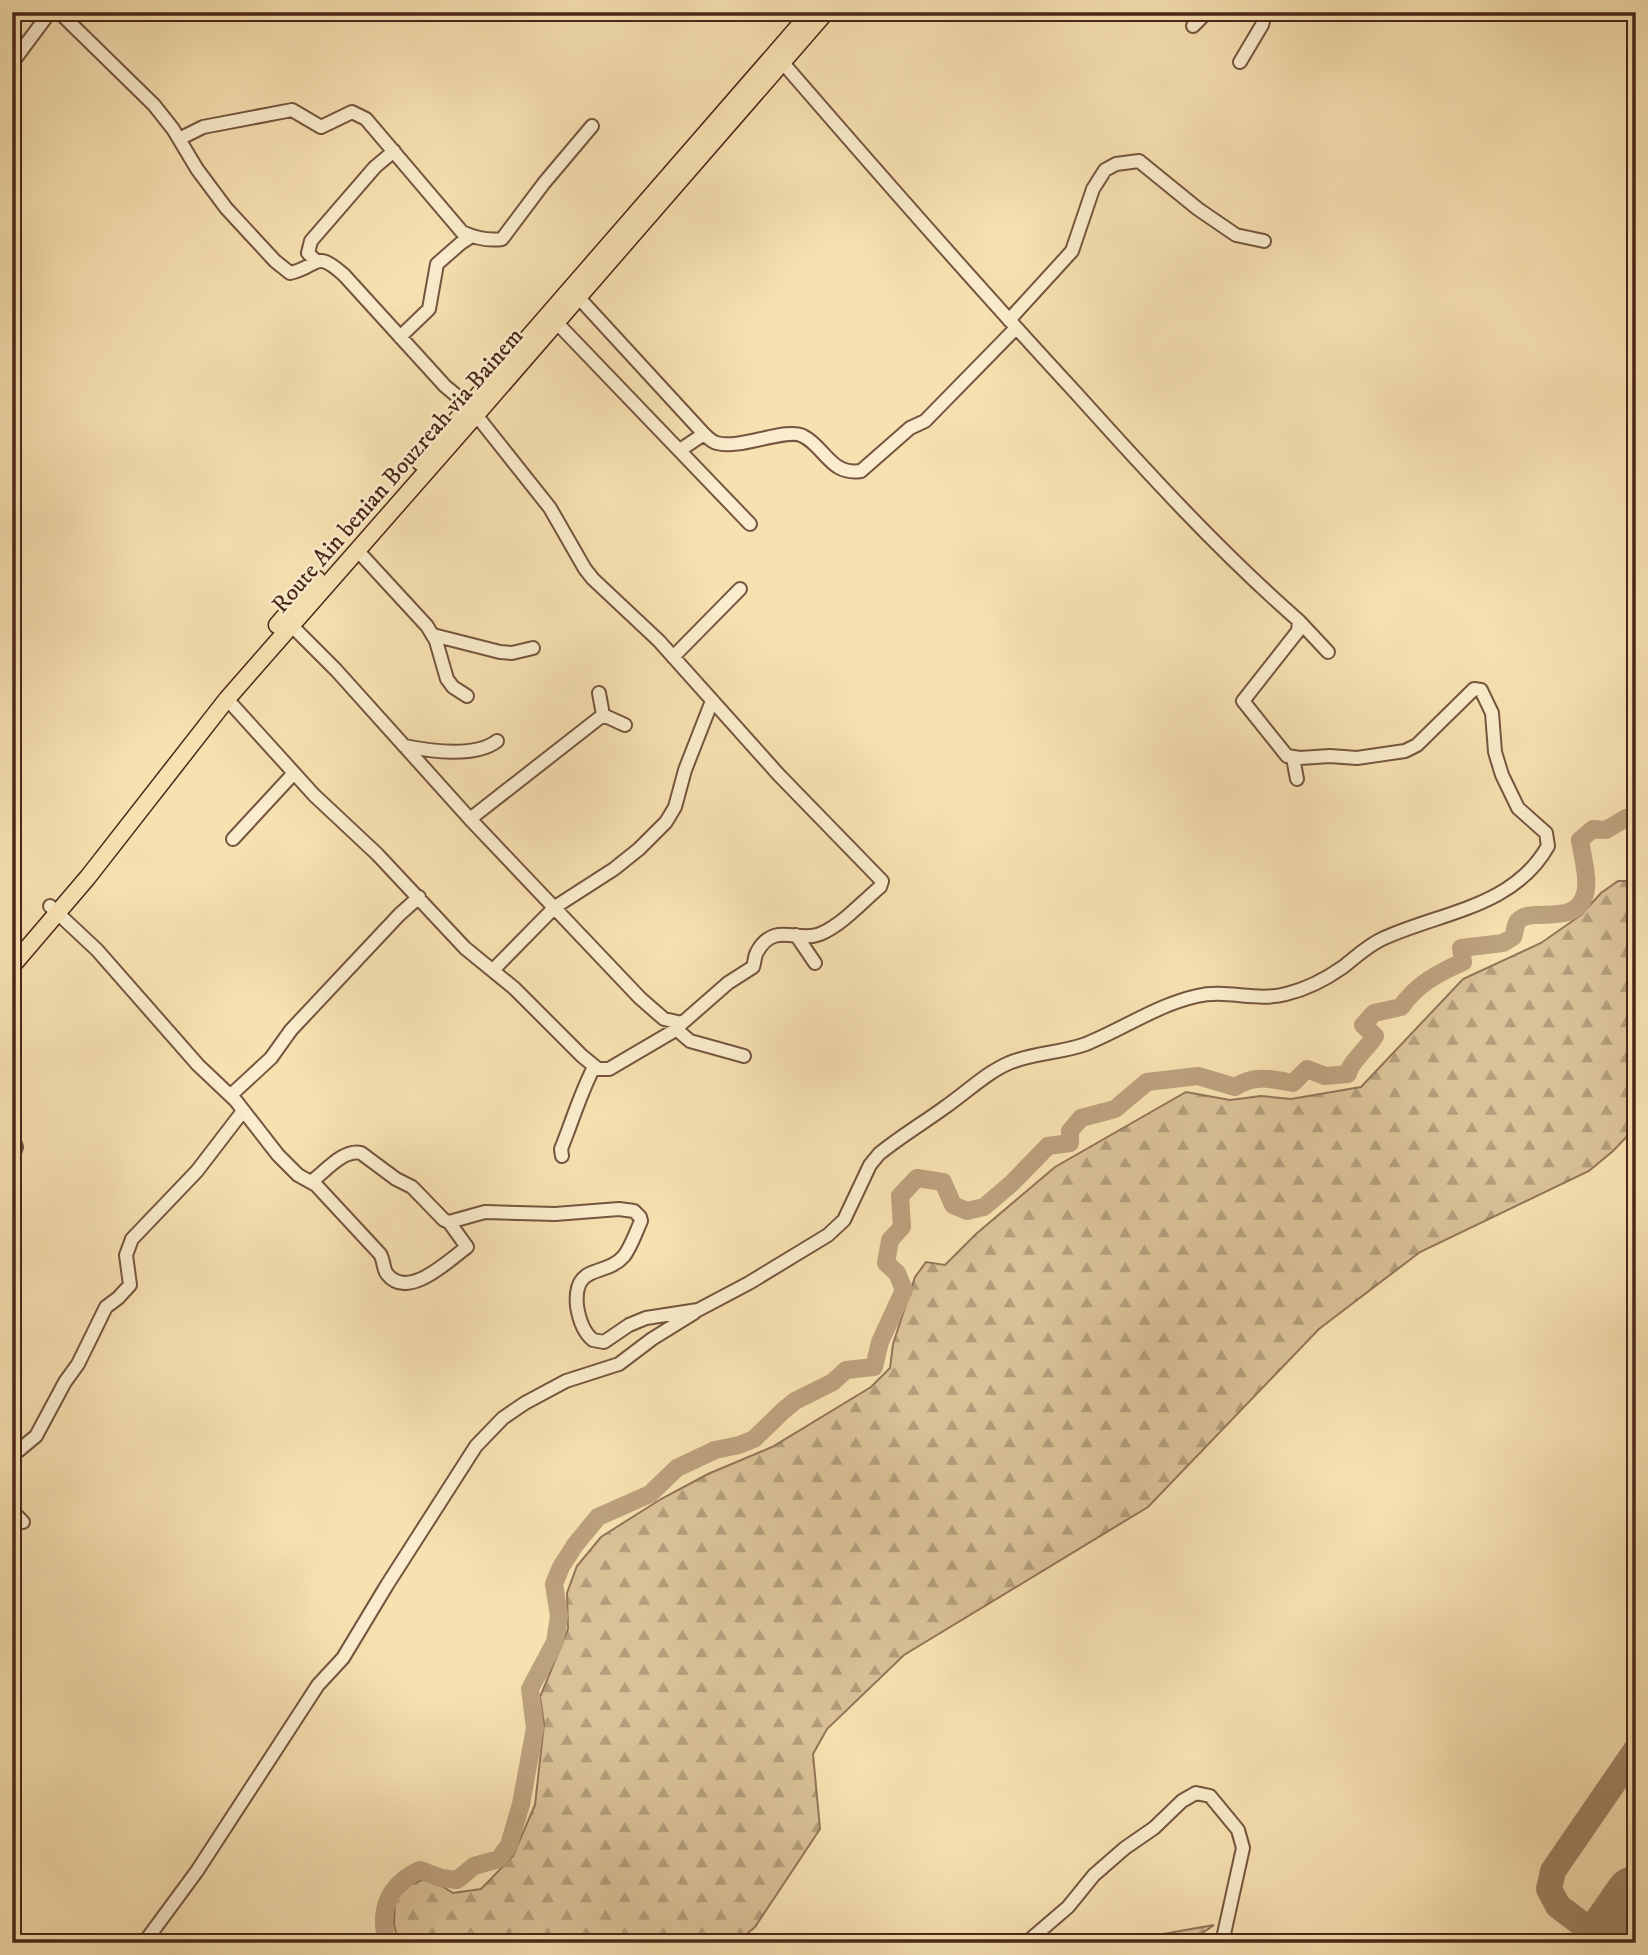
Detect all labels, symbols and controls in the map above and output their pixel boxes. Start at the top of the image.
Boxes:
street label: Route Ain benian Bouzreah via Bainem [266,322,530,620]

